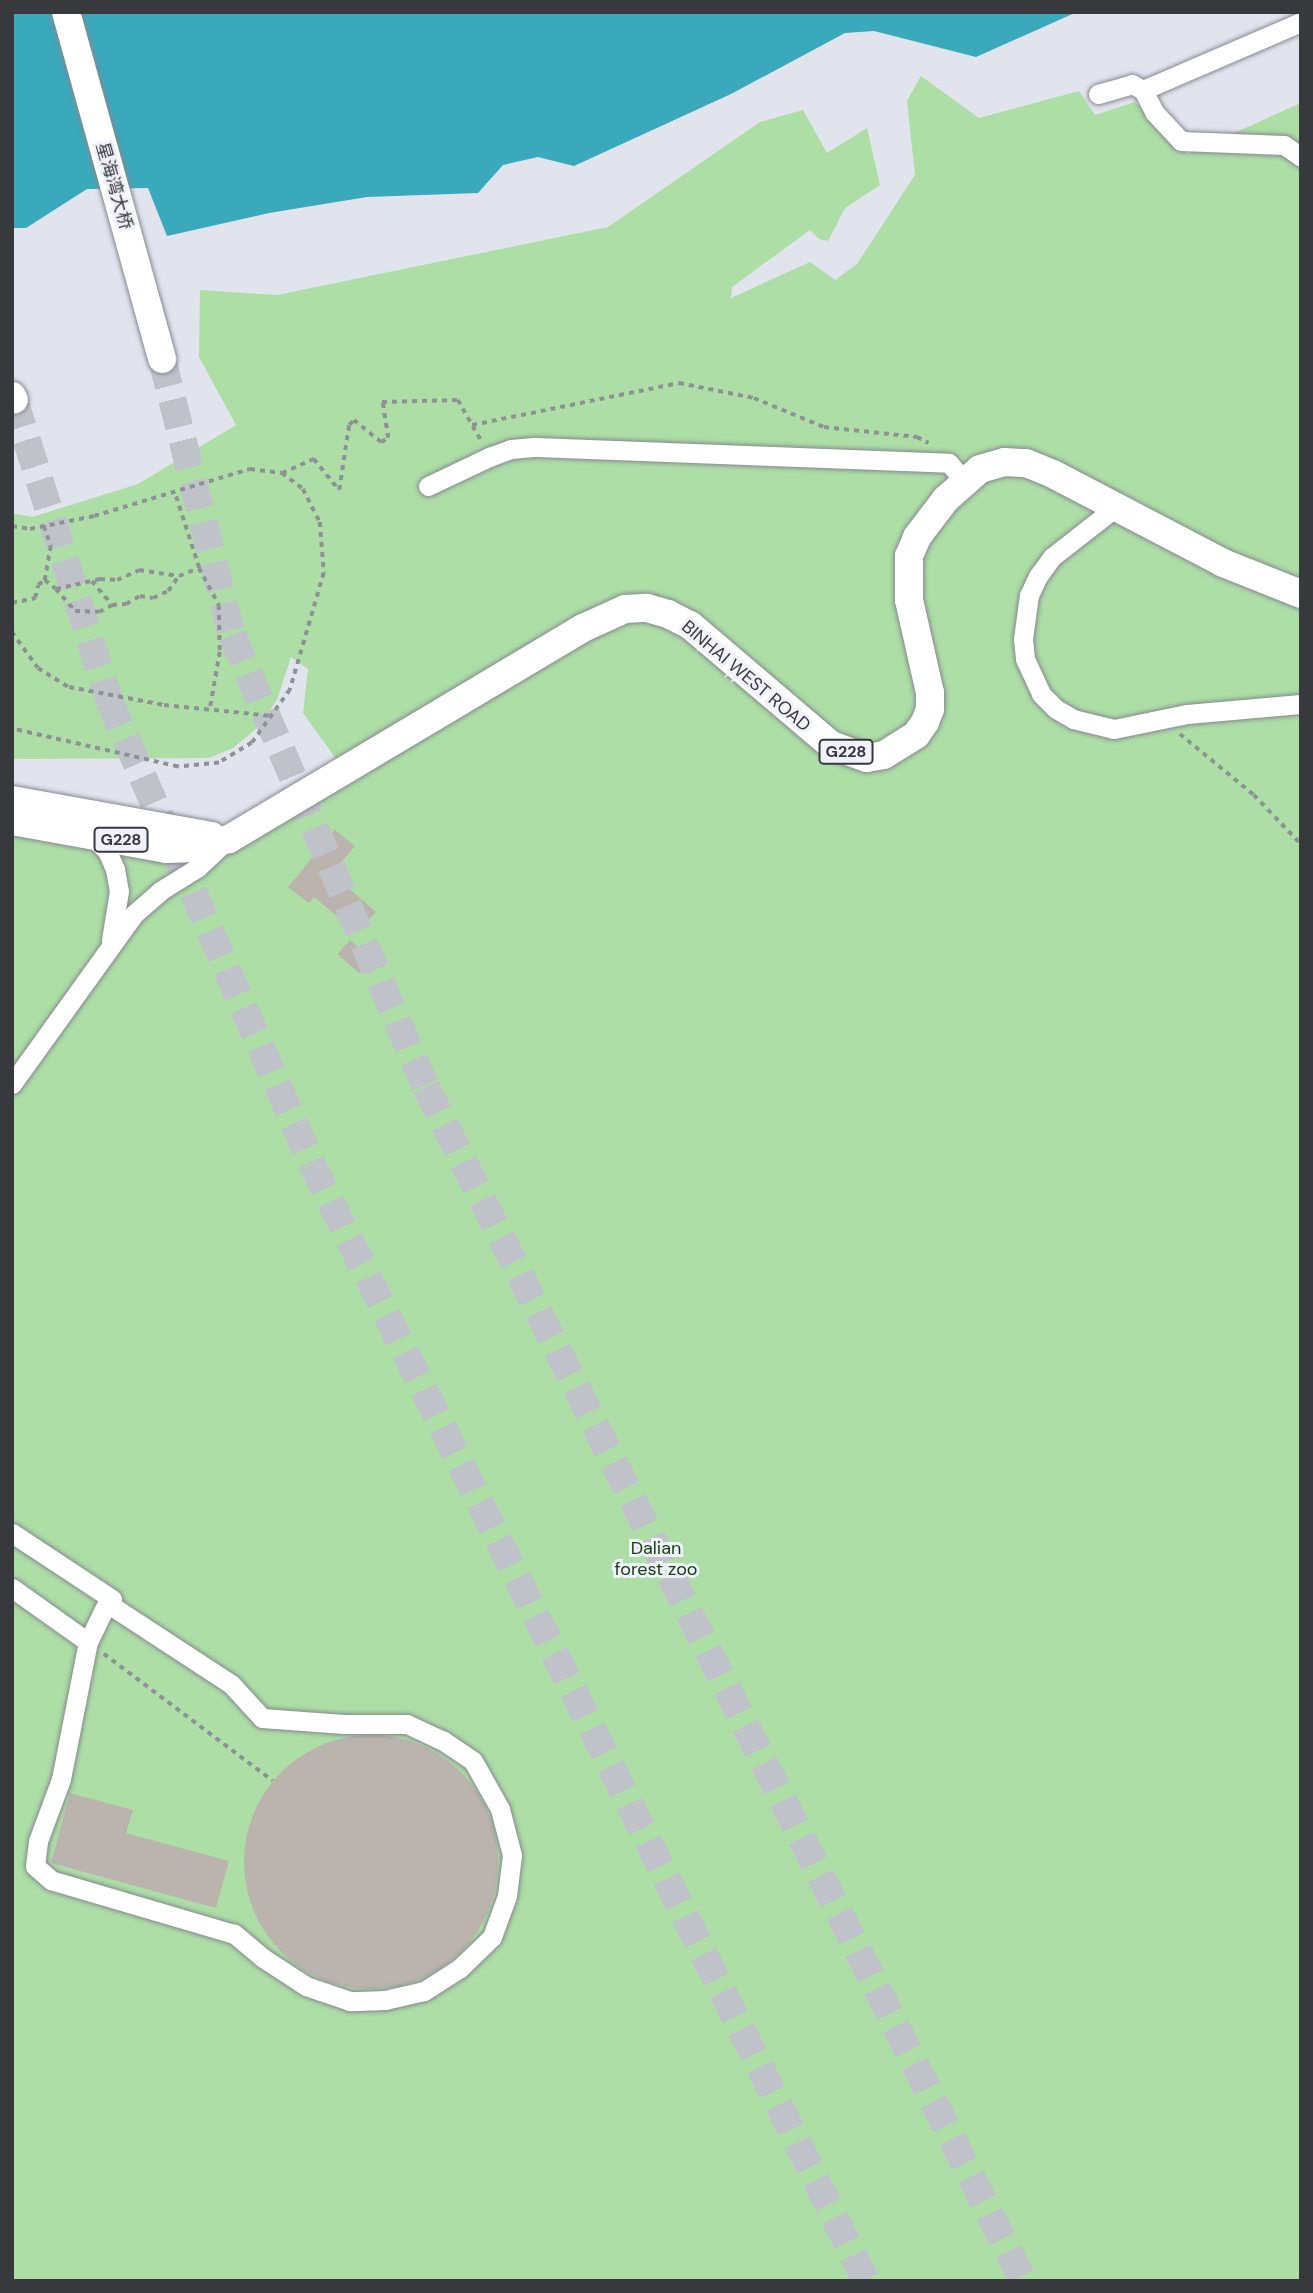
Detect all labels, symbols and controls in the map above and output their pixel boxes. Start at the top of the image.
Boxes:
street label: 星海湾大桥 [91,140,137,232]
street label: BINHAI WEST ROAD [677,616,815,736]
road number: G228 [818,740,874,764]
road number: G228 [93,828,149,852]
park label: Dalian forest zoo [614,1538,698,1580]

